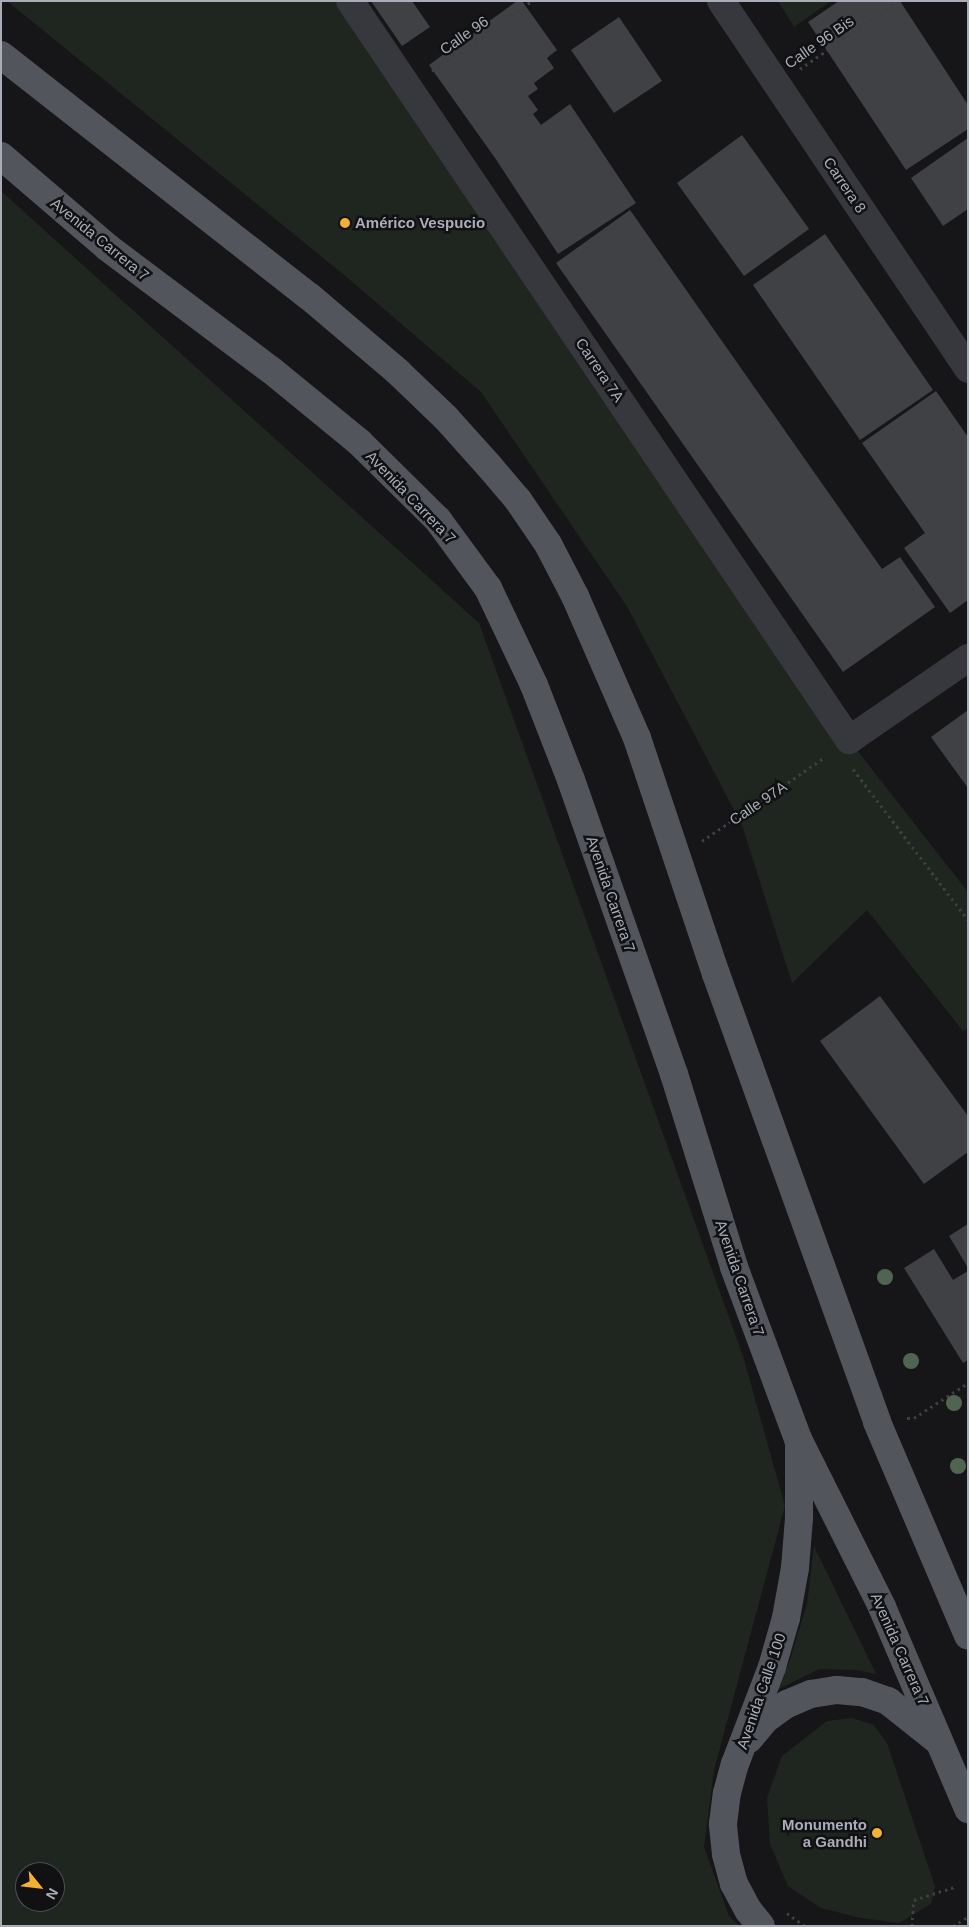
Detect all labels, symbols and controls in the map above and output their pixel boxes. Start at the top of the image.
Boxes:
street label: Calle 96 [436,12,492,58]
street label: Calle 96 Bis [781,12,857,72]
street label: Carrera 8 [820,154,870,216]
street label: Avenida Carrera 7 [47,194,153,284]
place label: Américo Vespucio [355,214,485,232]
marker: Américo Vespucio [339,217,351,229]
street label: Carrera 7A [572,335,628,405]
street label: Avenida Carrera 7 [362,447,460,547]
street label: Calle 97A [726,777,790,829]
street label: Avenida Carrera 7 [583,834,639,954]
street label: Avenida Carrera 7 [712,1218,768,1338]
street label: Avenida Carrera 7 [867,1590,933,1708]
street label: Avenida Calle 100 [733,1631,789,1751]
place label: Monumento a Gandhi [782,1815,867,1850]
marker: Monumento a Gandhi [871,1827,883,1839]
north arrow [15,1862,65,1912]
text: N [43,1885,62,1902]

